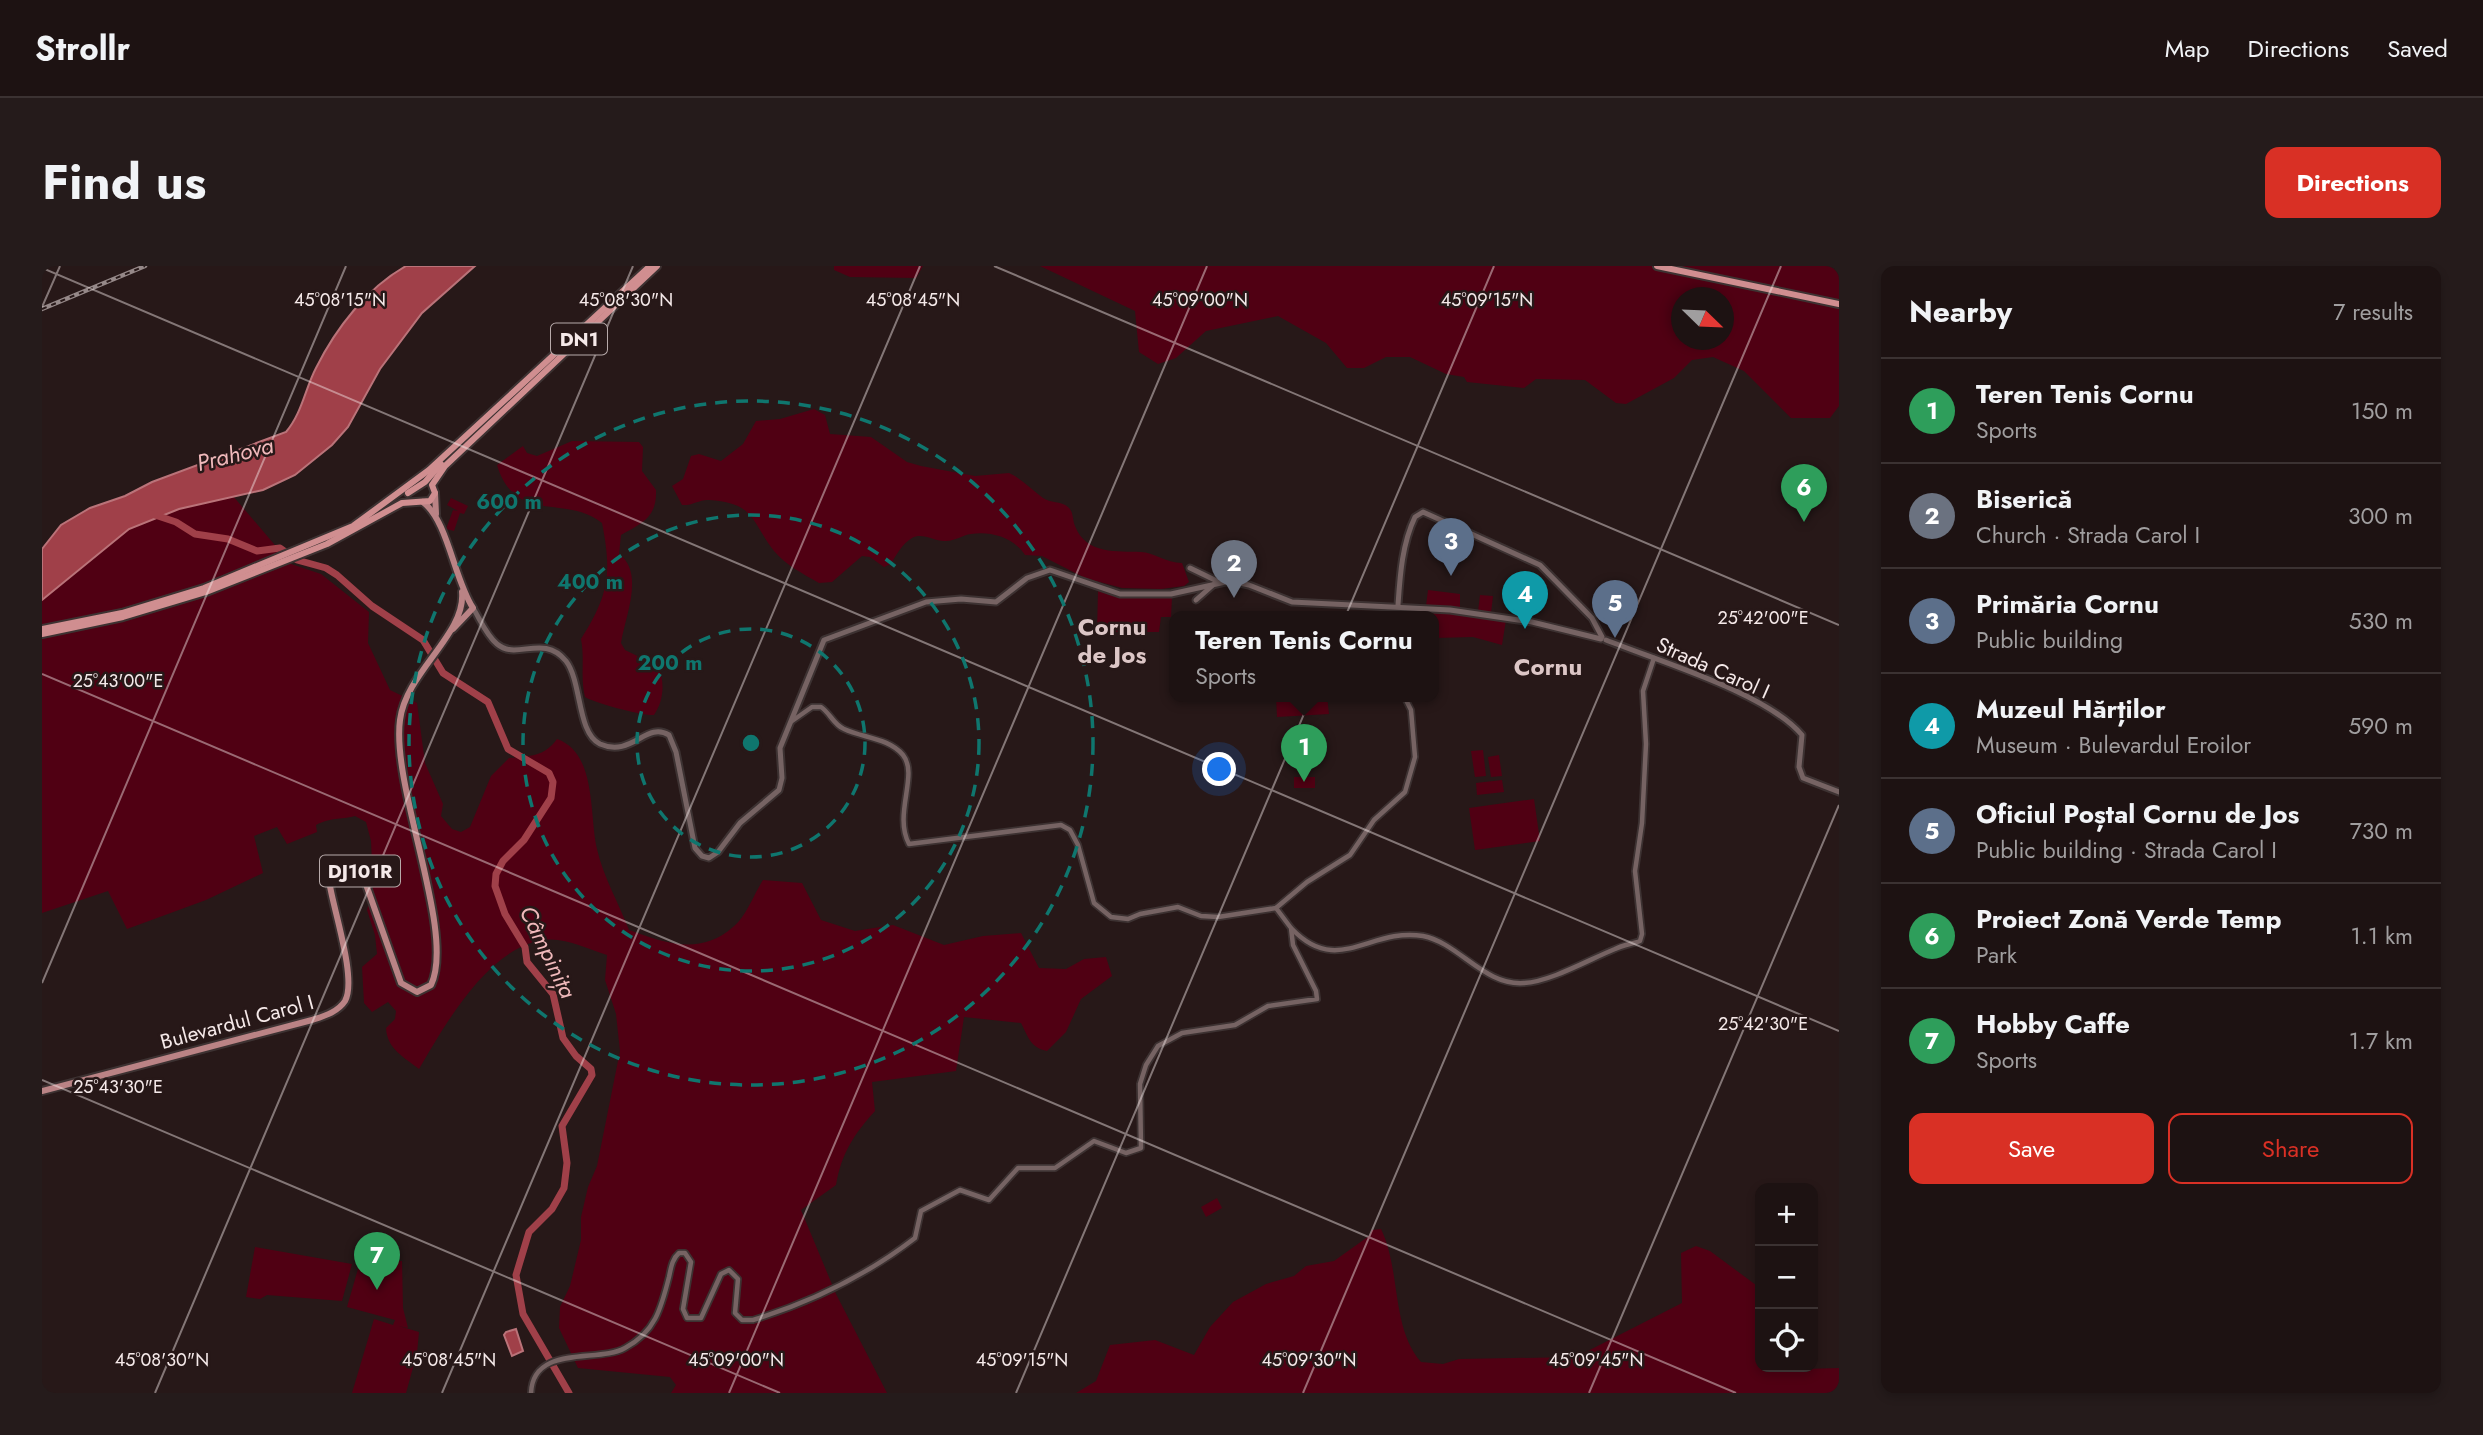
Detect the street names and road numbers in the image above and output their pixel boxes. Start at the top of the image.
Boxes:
road number: DN1 [551,324,607,354]
street label: Strada Carol I [1651,630,1775,706]
road number: DJ101R [320,856,400,886]
street label: Bulevardul Carol I [157,987,317,1057]

